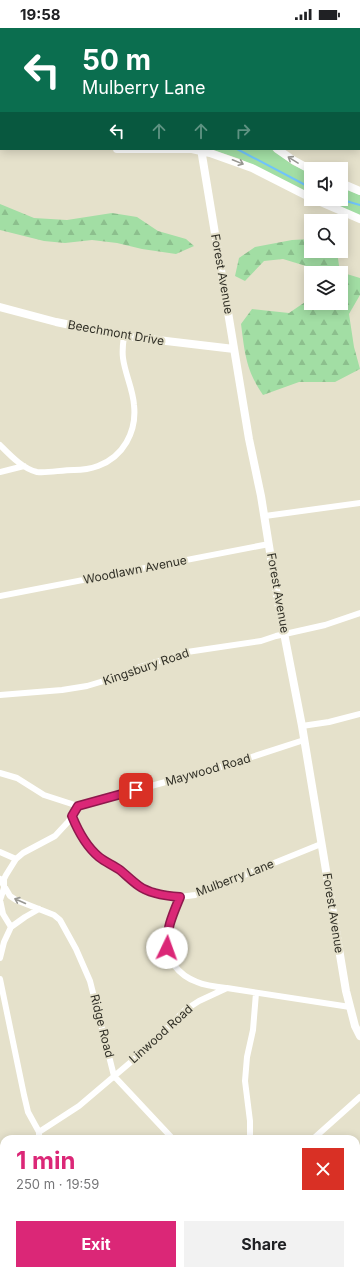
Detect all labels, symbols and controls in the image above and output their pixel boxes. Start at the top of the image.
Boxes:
text: 19:58 [20,5,61,24]
text: 50 m [82,43,151,77]
icon: left [16,44,68,96]
text: Mulberry Lane [82,77,206,98]
icon: left [106,120,128,142]
icon: ahead [148,120,170,142]
icon: ahead [190,120,212,142]
icon: right [232,120,254,142]
one-way arrow [287,156,299,164]
one-way arrow [232,159,244,167]
map controls [304,162,348,310]
button: sound [304,162,348,206]
button: search [304,214,348,258]
street label: Forest Avenue [208,233,237,315]
button: layers [304,266,348,310]
street label: Beechmont Drive [67,317,165,348]
street label: Woodlawn Avenue [82,552,188,587]
street label: Forest Avenue [264,552,293,634]
street label: Kingsbury Road [101,645,191,688]
street label: Maywood Road [164,750,252,789]
pin [119,773,153,807]
icon: arrive [125,779,147,801]
street label: Mulberry Lane [194,856,276,899]
street label: Forest Avenue [320,872,347,954]
one-way arrow [14,897,26,904]
position arrow [146,927,188,969]
street label: Ridge Road [87,993,118,1059]
street label: Linwood Road [126,1001,196,1066]
text: 1 min [16,1146,75,1175]
button: close [302,1148,344,1190]
text: 250 m · 19:59 [16,1176,99,1192]
button: Exit [16,1221,176,1267]
button: Share [184,1221,344,1267]

